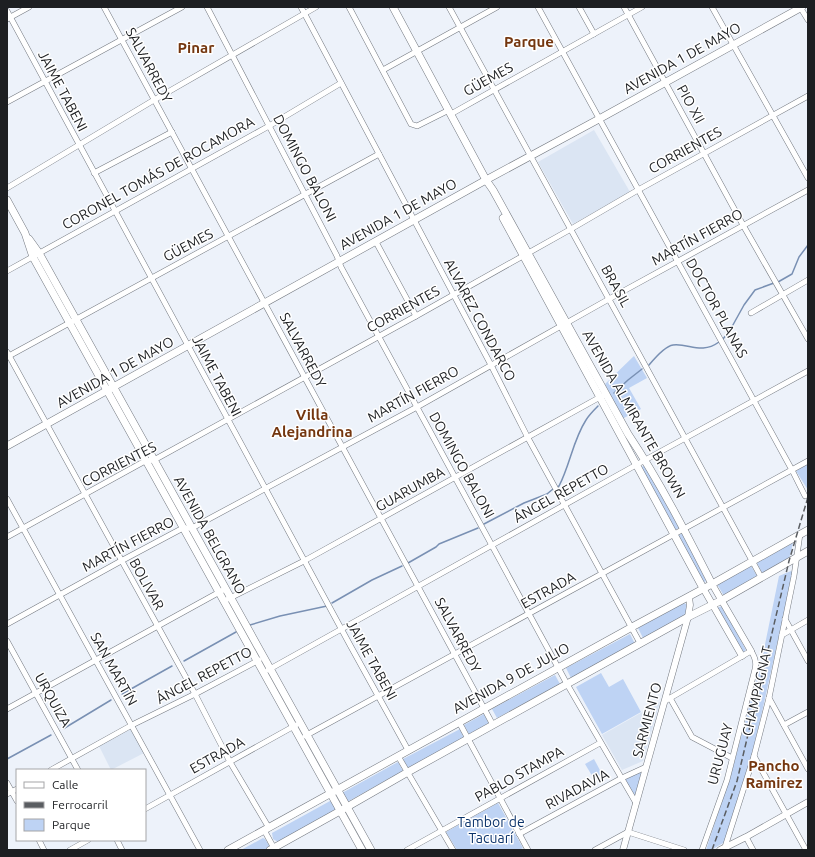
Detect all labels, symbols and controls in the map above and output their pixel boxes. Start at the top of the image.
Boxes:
street label: AVENIDA 1 DE MAYO [621,19,744,97]
street label: SALVARREDY [123,25,175,105]
district label: Parque [504,33,554,50]
district label: Pinar [178,39,215,56]
street label: JAIME TABENI [35,48,91,134]
street label: GÜEMES [460,58,516,99]
street label: PIO XII [674,82,708,126]
street label: CORONEL TOMÁS DE ROCAMORA [59,112,257,233]
street label: DOMINGO BALONI [270,112,340,224]
street label: CORRIENTES [646,123,724,177]
street label: AVENIDA 1 DE MAYO [337,175,460,253]
street label: MARTÍN FIERRO [648,204,745,269]
street label: GÜEMES [160,224,216,265]
street label: DOCTOR PLANAS [683,255,751,361]
street label: ALVAREZ CONDARCO [441,256,519,384]
street label: BRASIL [598,262,634,310]
street label: CORRIENTES [364,282,442,336]
street label: SALVARREDY [277,310,329,390]
street label: AVENIDA ALMIRANTE BROWN [579,327,689,501]
street label: AVENIDA 1 DE MAYO [54,333,177,411]
street label: JAIME TABENI [189,333,245,419]
street label: MARTÍN FIERRO [364,361,461,426]
district label: Villa Alejandrina [271,406,353,440]
street label: DOMINGO BALONI [426,409,498,521]
street label: CORRIENTES [79,438,159,490]
street label: ÁNGEL REPETTO [510,459,611,526]
street label: GUARUMBA [373,463,447,515]
street label: AVENIDA BELGRANO [171,473,249,597]
street label: MARTÍN FIERRO [79,512,177,575]
street label: BOLIVAR [126,555,168,613]
street label: ESTRADA [518,568,578,612]
street label: SALVARREDY [432,595,484,675]
street label: JAIME TABENI [343,617,401,703]
street label: SAN MARTÍN [87,629,142,708]
street label: AVENIDA 9 DE JULIO [450,639,572,717]
street label: ÁNGEL REPETTO [153,642,255,707]
street label: CHAMPAGNAT [739,644,775,737]
street label: URQUIZA [32,670,74,730]
street label: SARMIENTO [629,681,665,759]
street label: URUGUAY [704,722,736,786]
street label: ESTRADA [187,733,247,777]
street label: PABLO STAMPA [472,743,566,805]
district label: Pancho Ramirez [746,757,802,791]
street label: RIVADAVIA [543,766,611,812]
legend [16,769,146,841]
text: Calle [52,778,78,791]
text: Ferrocarril [52,798,108,811]
park label: Tambor de Tacuarí [457,814,525,846]
text: Parque [52,818,90,831]

